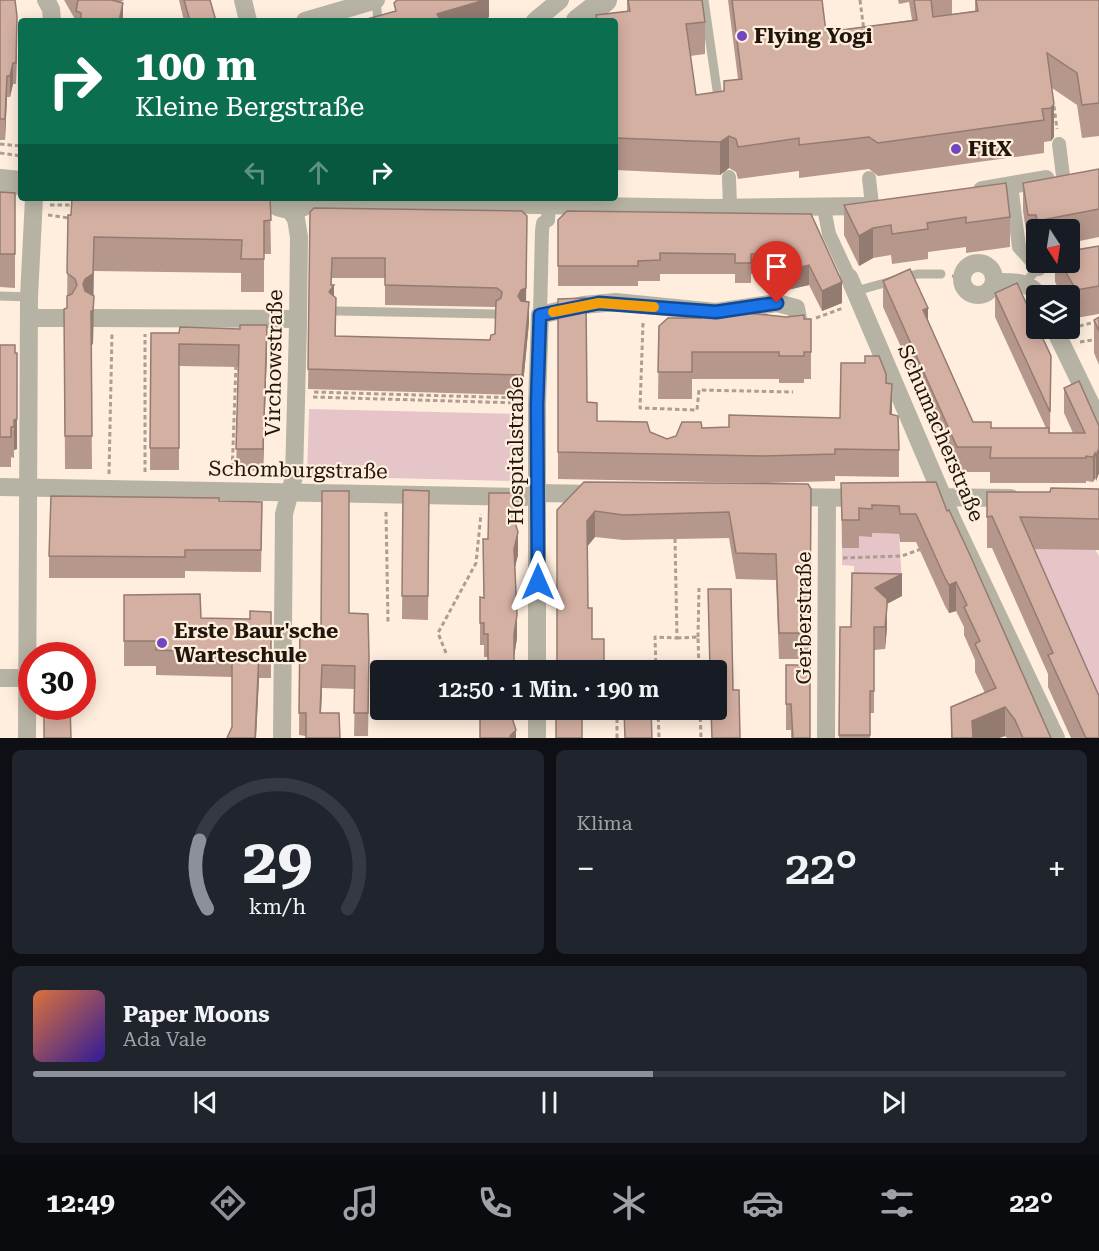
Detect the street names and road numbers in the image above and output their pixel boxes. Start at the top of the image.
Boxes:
street label: Virchowstraße [261,289,287,437]
street label: Schumacherstraße [893,341,989,525]
street label: Hospitalstraße [504,377,528,525]
street label: Schomburgstraße [208,456,388,484]
street label: Gerberstraße [792,552,816,684]

